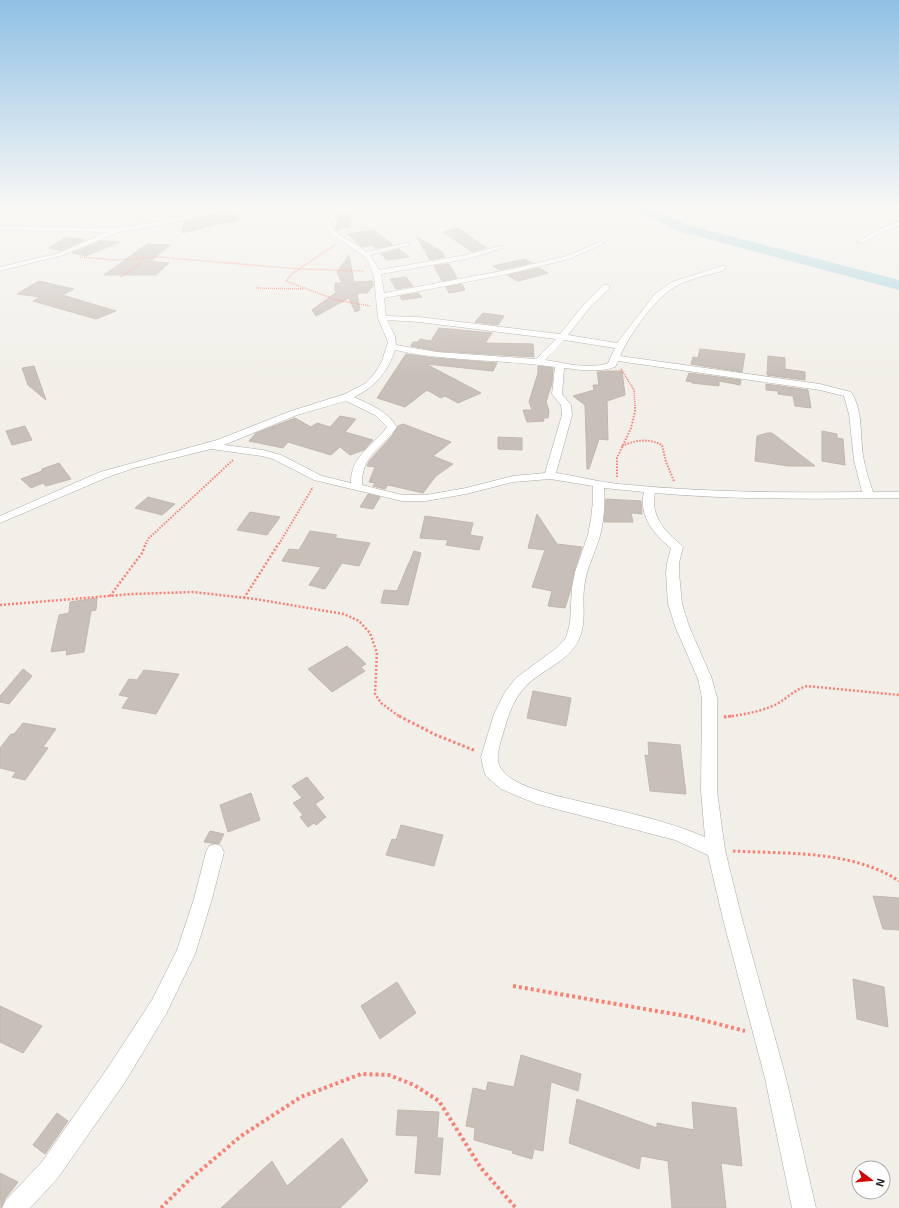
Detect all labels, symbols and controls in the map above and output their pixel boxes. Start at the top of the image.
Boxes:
north arrow [851,1160,891,1200]
text: N [874,1177,888,1189]

